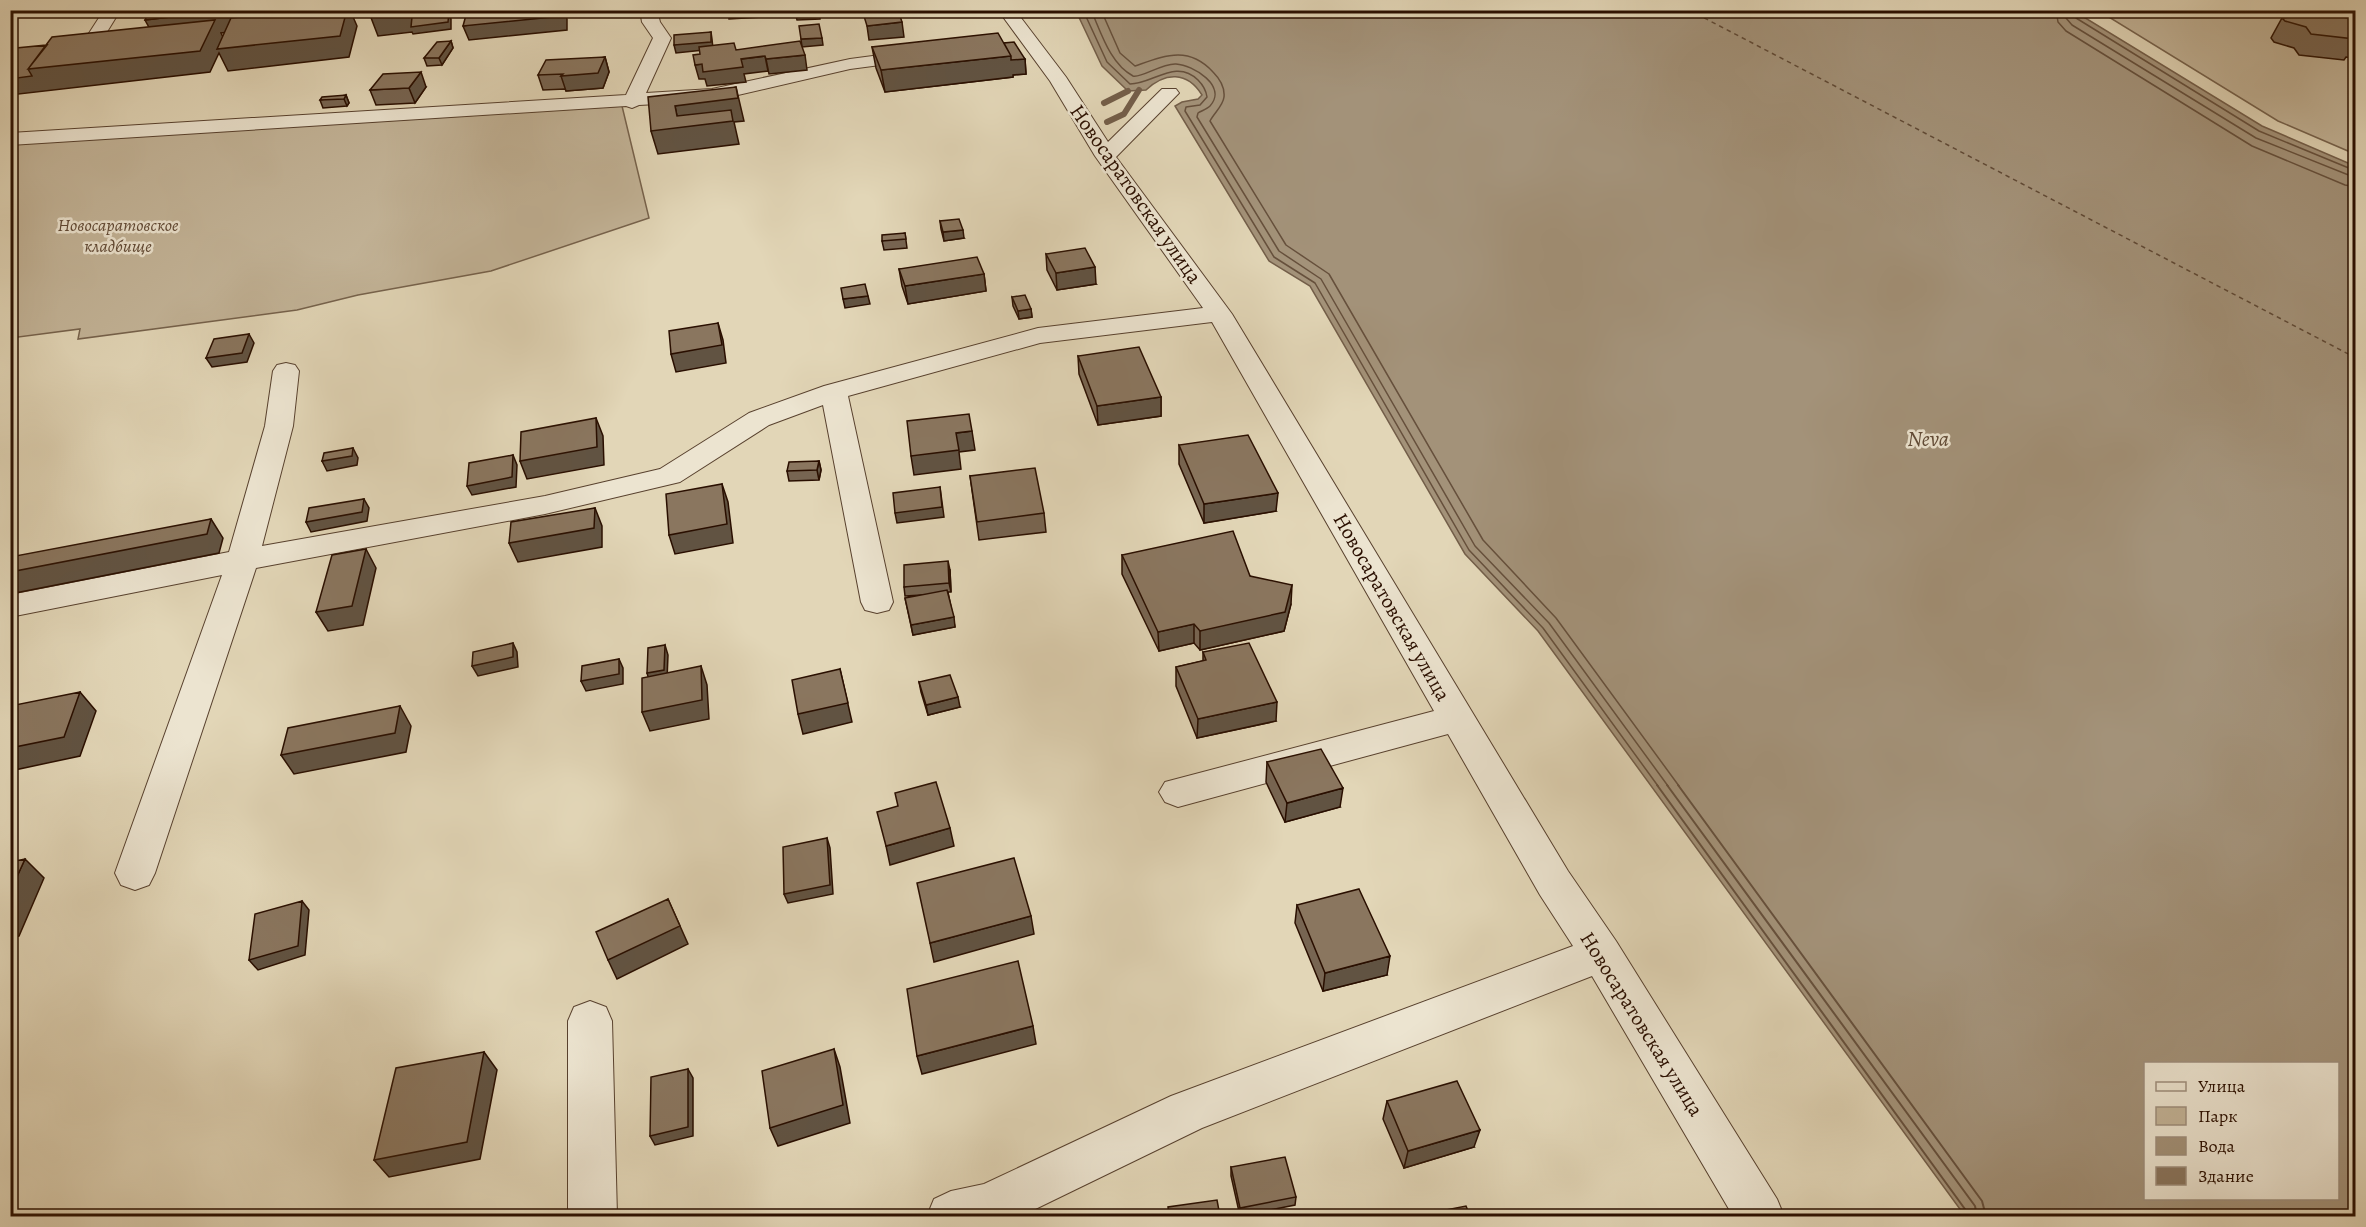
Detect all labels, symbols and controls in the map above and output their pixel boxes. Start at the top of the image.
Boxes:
street label: Новосаратовская улица [1063,99,1209,290]
park label: Новосаратовское кладбище [57,213,179,258]
water label: Neva [1907,424,1949,454]
street label: Новосаратовская улица [1327,508,1458,707]
street label: Новосаратовская улица [1574,926,1710,1122]
legend [2144,1062,2339,1200]
text: Улица [2198,1074,2246,1098]
text: Парк [2198,1104,2238,1128]
text: Вода [2198,1134,2236,1158]
text: Здание [2198,1164,2254,1188]

